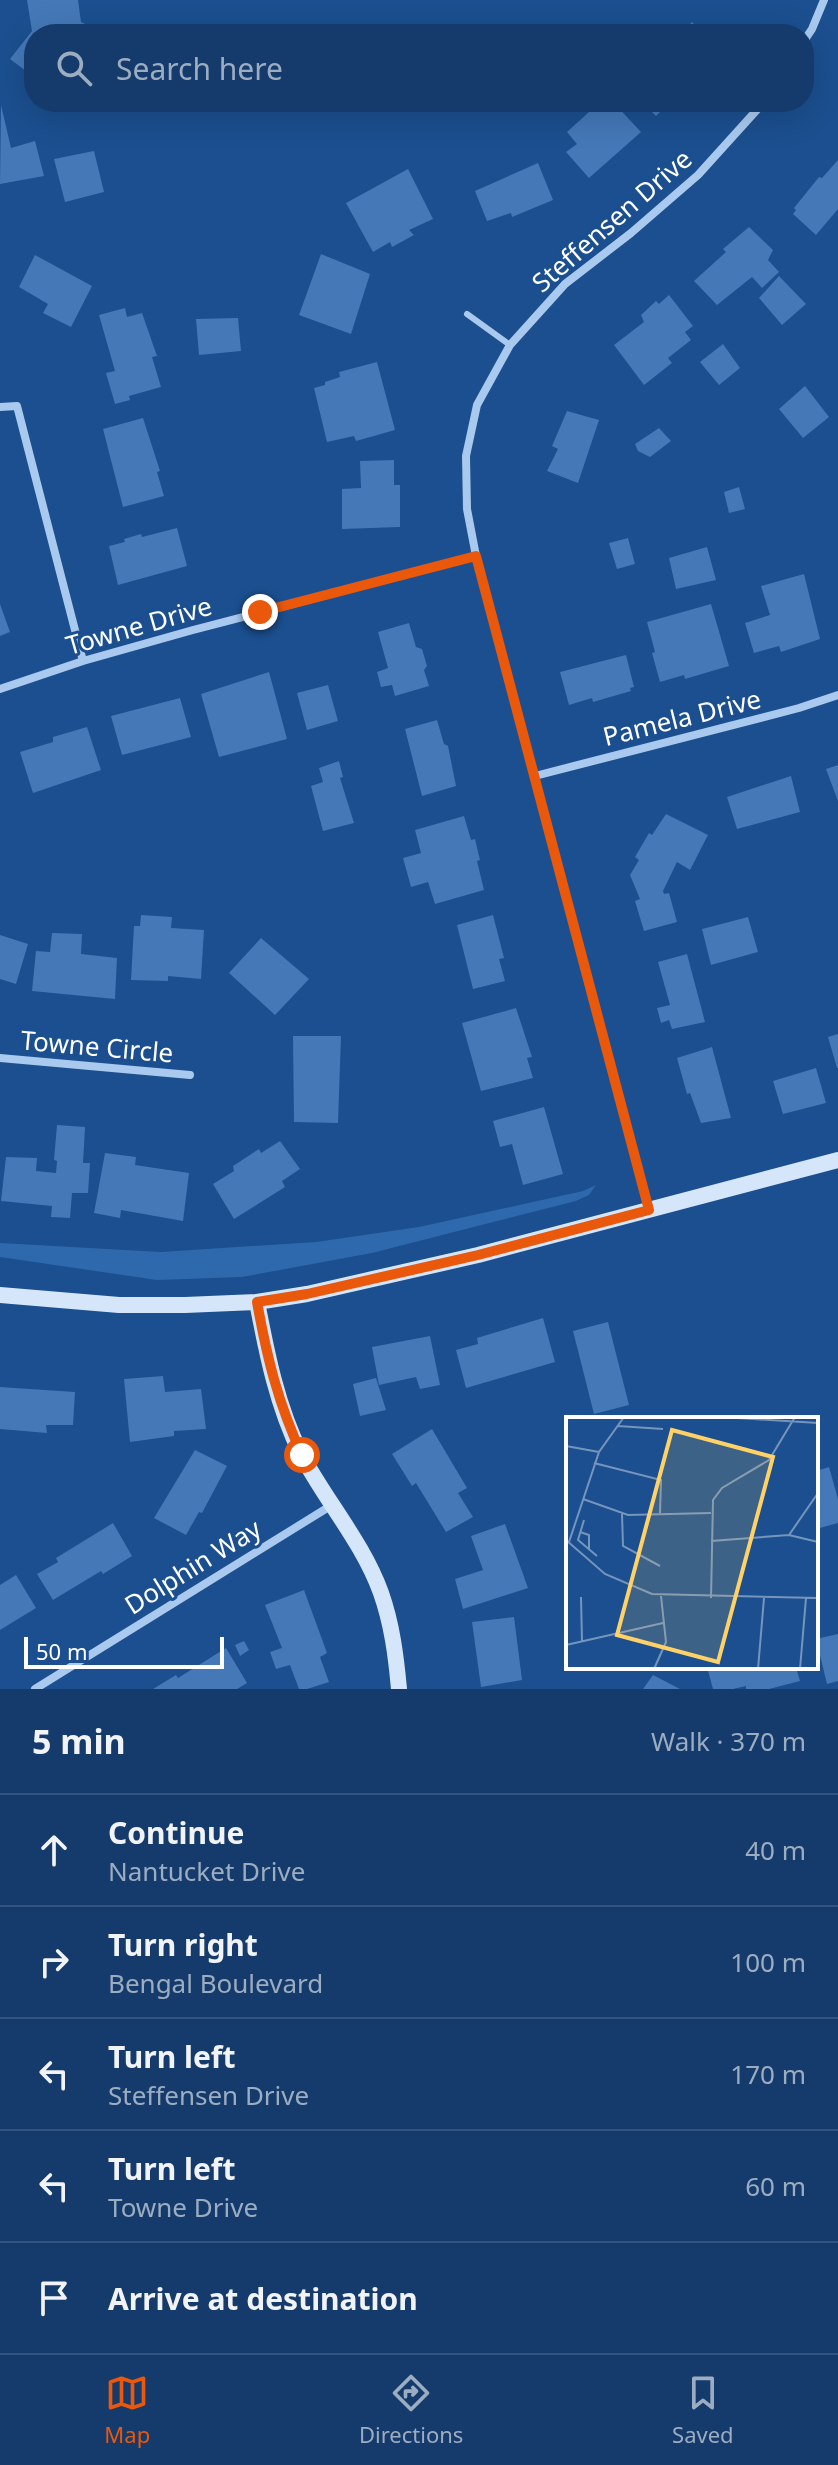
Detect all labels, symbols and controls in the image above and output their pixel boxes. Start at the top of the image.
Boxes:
search box [24,24,814,112]
icon: search [52,46,96,90]
text: Search here [116,48,283,89]
street label: Steffensen Drive [524,141,699,300]
street label: Towne Drive [62,587,216,663]
route end [242,594,278,630]
street label: Pamela Drive [599,680,765,754]
street label: Towne Circle [19,1021,175,1071]
inset map [566,1417,818,1669]
route start [284,1437,320,1473]
street label: Dolphin Way [117,1510,268,1622]
scale bar [24,1633,224,1669]
text: 50 m [36,1636,87,1666]
text: 5 min [32,1718,126,1764]
text: Walk · 370 m [651,1723,806,1759]
text: Continue [108,1812,244,1853]
icon: ahead [32,1828,76,1872]
text: 40 m [745,1832,806,1868]
text: Nantucket Drive [108,1853,305,1889]
text: Turn right [108,1924,258,1965]
icon: right [32,1940,76,1984]
text: 100 m [730,1944,806,1980]
text: Bengal Boulevard [108,1965,323,2001]
text: Turn left [108,2036,236,2077]
icon: left [32,2052,76,2096]
text: 170 m [730,2056,806,2092]
text: Steffensen Drive [108,2077,309,2113]
text: Turn left [108,2148,236,2189]
icon: left [32,2164,76,2208]
text: 60 m [745,2168,806,2204]
text: Towne Drive [108,2189,258,2225]
icon: arrive [32,2276,76,2320]
text: Arrive at destination [108,2278,418,2319]
tab: Map [104,2371,150,2449]
tab: Directions [359,2371,463,2449]
tab: Saved [672,2371,734,2449]

